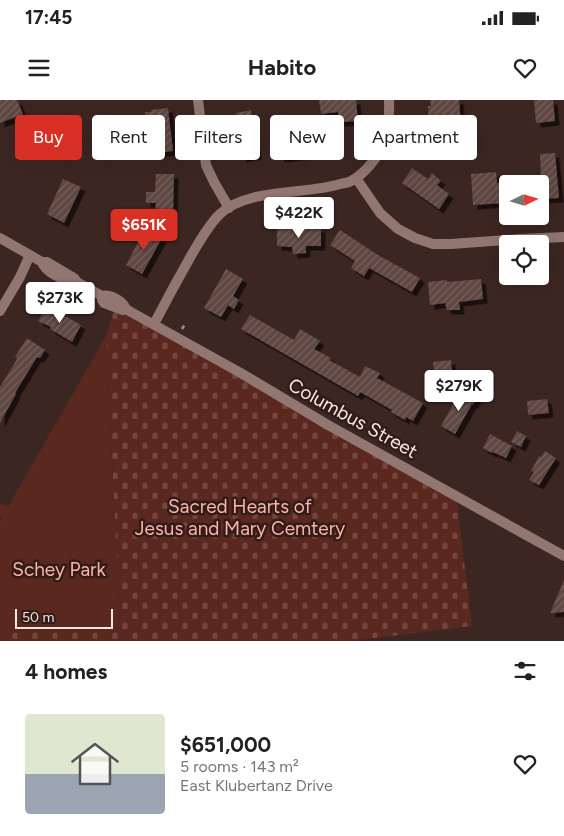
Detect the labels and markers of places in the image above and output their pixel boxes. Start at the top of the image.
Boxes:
pin: $422K [264,196,334,239]
pin: $651K [109,208,179,251]
pin: $273K [25,282,95,324]
pin: $279K [424,370,494,412]

